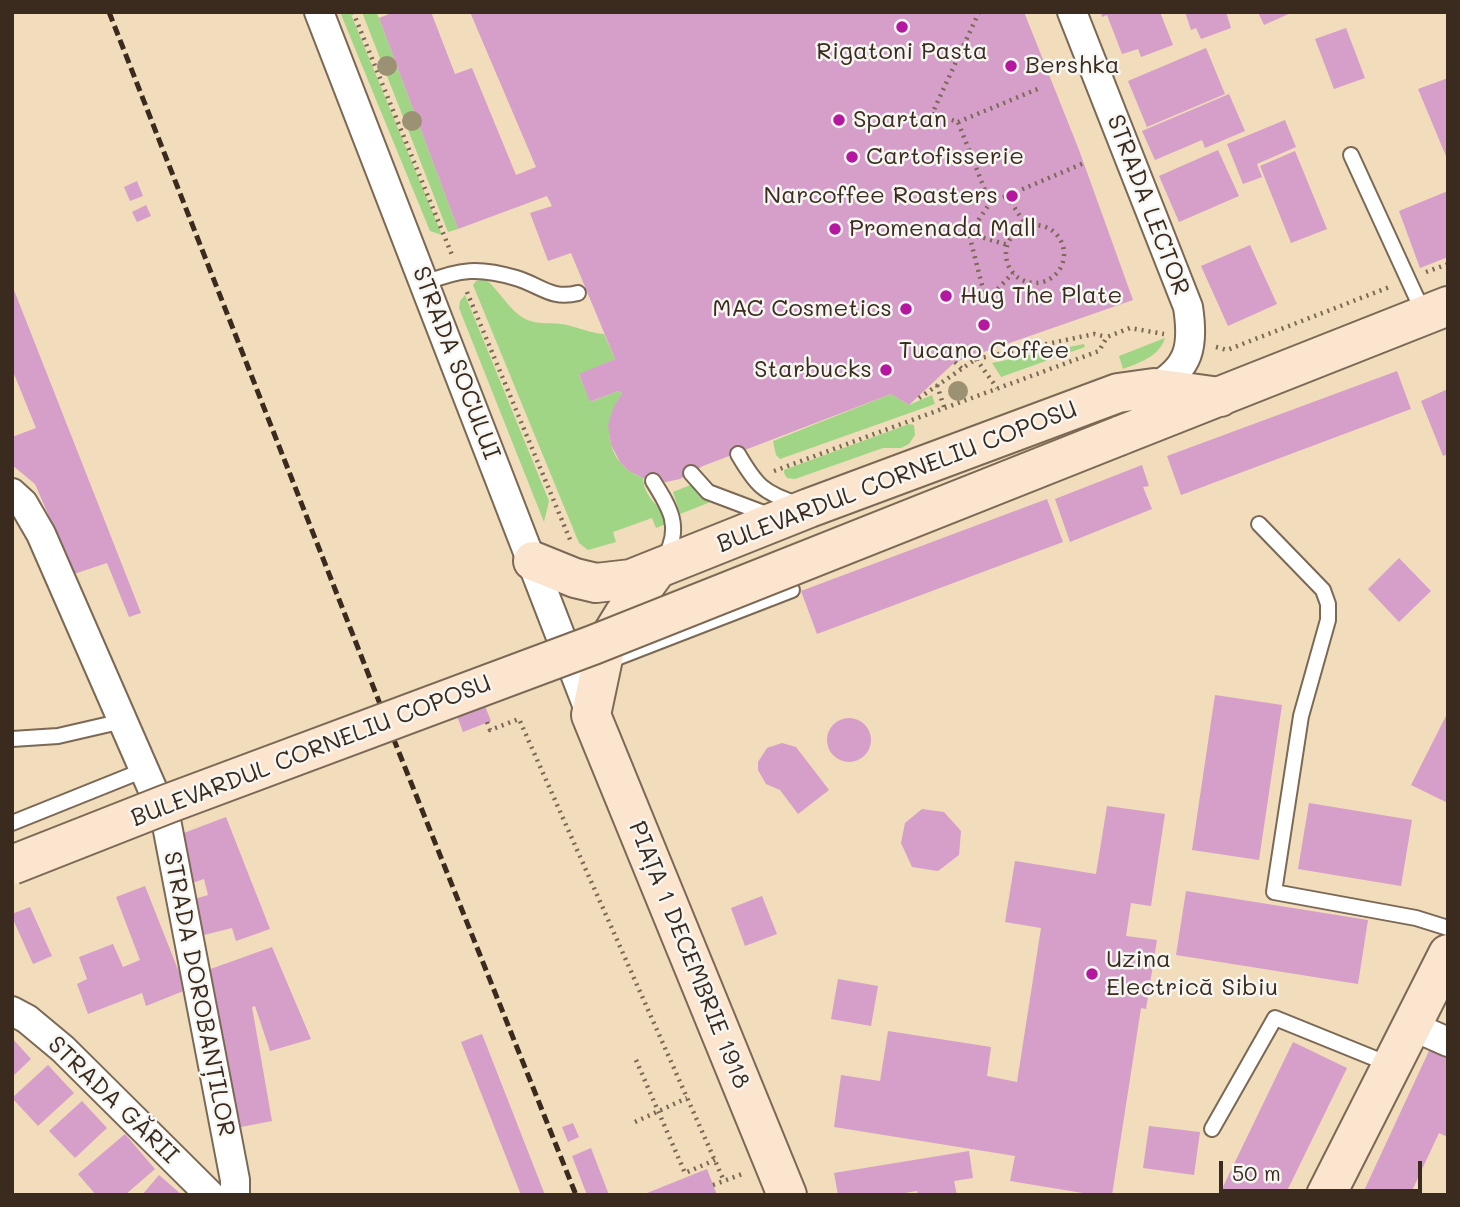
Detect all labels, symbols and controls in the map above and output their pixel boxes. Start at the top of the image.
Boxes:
marker: Rigatoni Pasta [894,19,910,35]
place label: Rigatoni Pasta [816,38,988,66]
place label: Bershka [1025,52,1120,80]
marker: Bershka [1003,58,1019,74]
place label: Spartan [853,106,947,134]
street label: STRADA LECTOR [1100,111,1196,299]
marker: Spartan [831,112,847,128]
place label: Cartofisserie [866,143,1024,171]
marker: Cartofisserie [844,149,860,165]
place label: Narcoffee Roasters [764,182,998,210]
marker: Narcoffee Roasters [1004,188,1020,204]
place label: Promenada Mall [849,215,1036,243]
marker: Promenada Mall [827,221,843,237]
street label: STRADA SOCULUI [406,262,506,464]
place label: Hug The Plate [960,282,1122,310]
marker: Hug The Plate [938,288,954,304]
place label: MAC Cosmetics [712,295,892,323]
marker: MAC Cosmetics [898,301,914,317]
marker: Tucano Coffee [976,317,992,333]
place label: Tucano Coffee [899,337,1069,365]
place label: Starbucks [754,356,872,384]
marker: Starbucks [878,362,894,378]
street label: BULEVARDUL CORNELIU COPOSU [713,395,1081,559]
street label: BULEVARDUL CORNELIU COPOSU [127,669,495,833]
street label: PIAȚA 1 DECEMBRIE 1918 [622,817,756,1093]
street label: STRADA DOROBANȚILOR [157,849,241,1139]
place label: Uzina Electrică Sibiu [1106,946,1278,1002]
marker: Uzina Electrică Sibiu [1084,966,1100,982]
street label: STRADA GĂRII [42,1030,184,1170]
scale bar [1222,1148,1425,1192]
text: 50 m [1232,1159,1281,1186]

